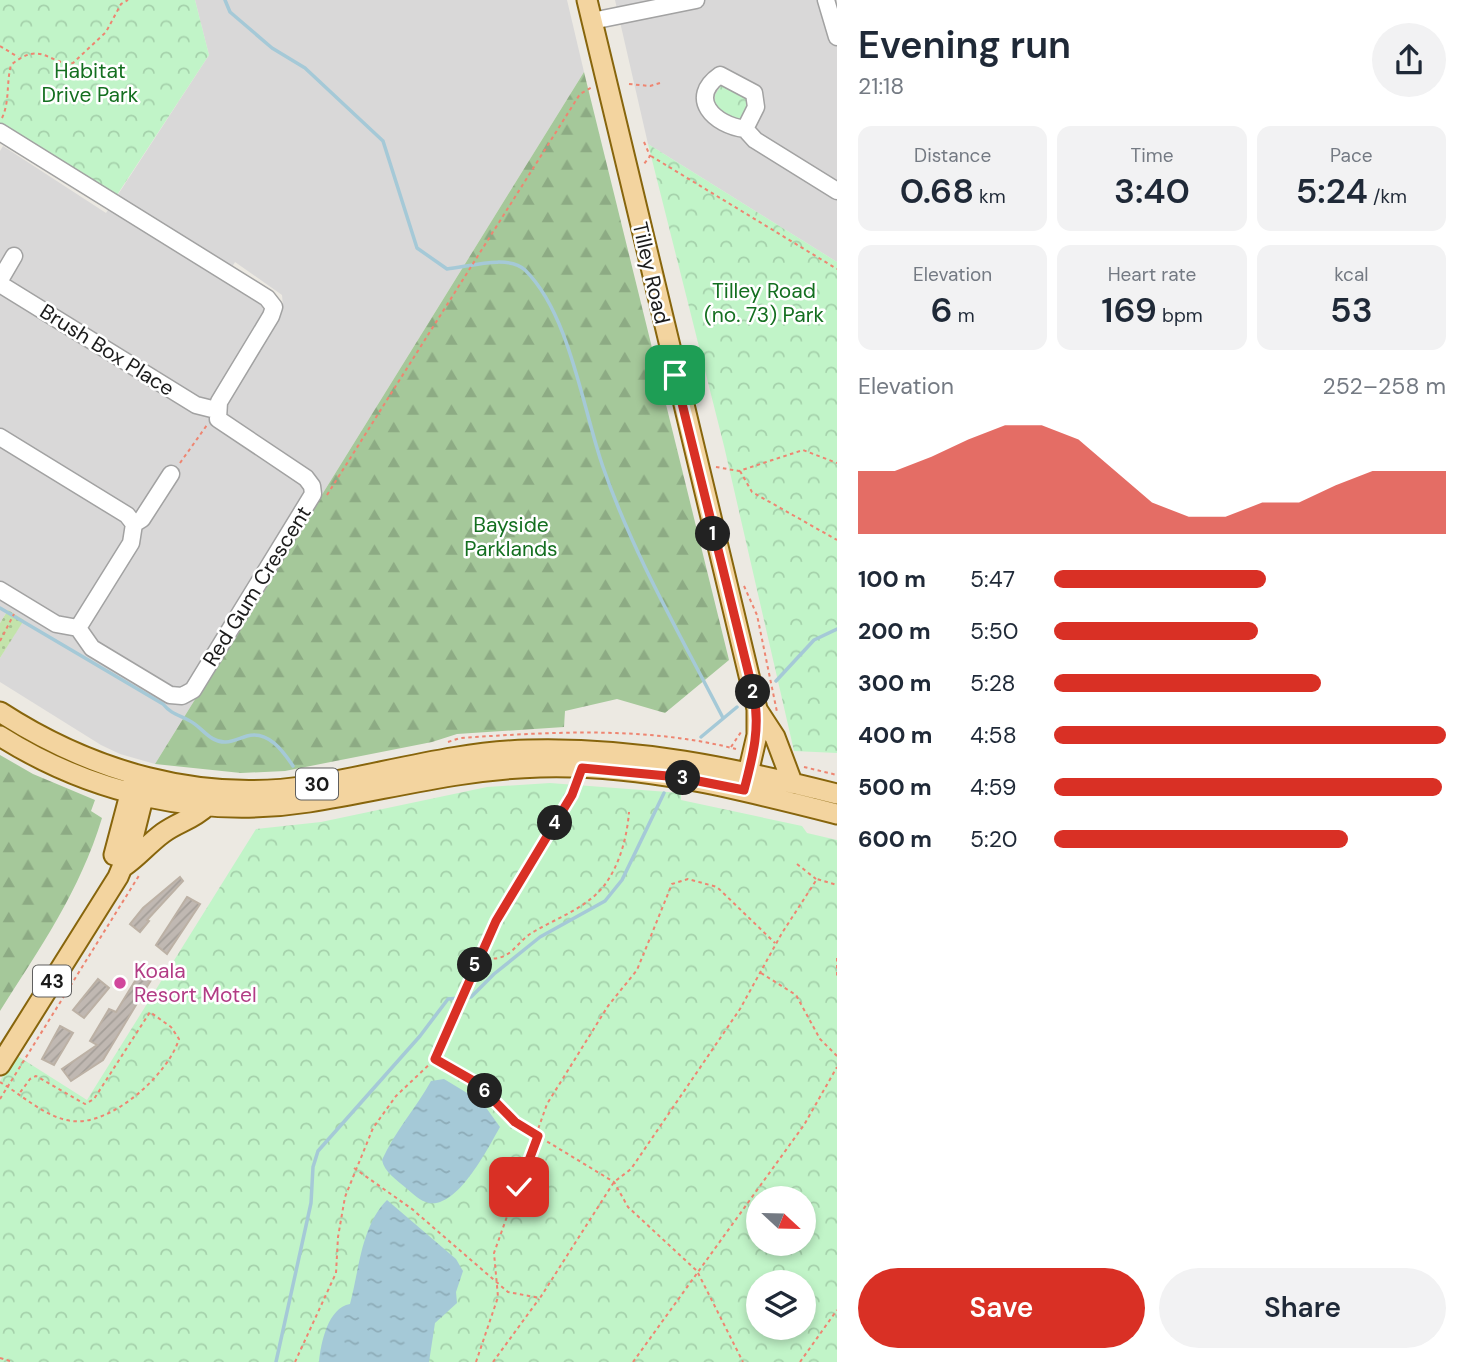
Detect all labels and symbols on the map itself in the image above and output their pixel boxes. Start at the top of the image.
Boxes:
park label: Habitat Drive Park [42,57,139,109]
street label: Tilley Road [626,219,676,327]
park label: Tilley Road (no. 73) Park [704,277,824,329]
street label: Brush Box Place [34,297,180,403]
pin [645,345,705,405]
street label: Red Gum Crescent [196,501,318,671]
park label: Bayside Parklands [464,511,558,563]
pin: 1 [696,516,730,552]
pin: 2 [736,674,770,710]
pin: 3 [666,760,700,796]
road number: 30 [296,768,338,800]
pin: 4 [538,806,572,840]
pin: 5 [458,948,492,982]
place label: Koala Resort Motel [134,957,257,1009]
road number: 43 [33,965,71,996]
marker: Koala Resort Motel [112,975,128,991]
pin: 6 [468,1074,503,1108]
pin [489,1157,549,1217]
north arrow [746,1186,816,1256]

